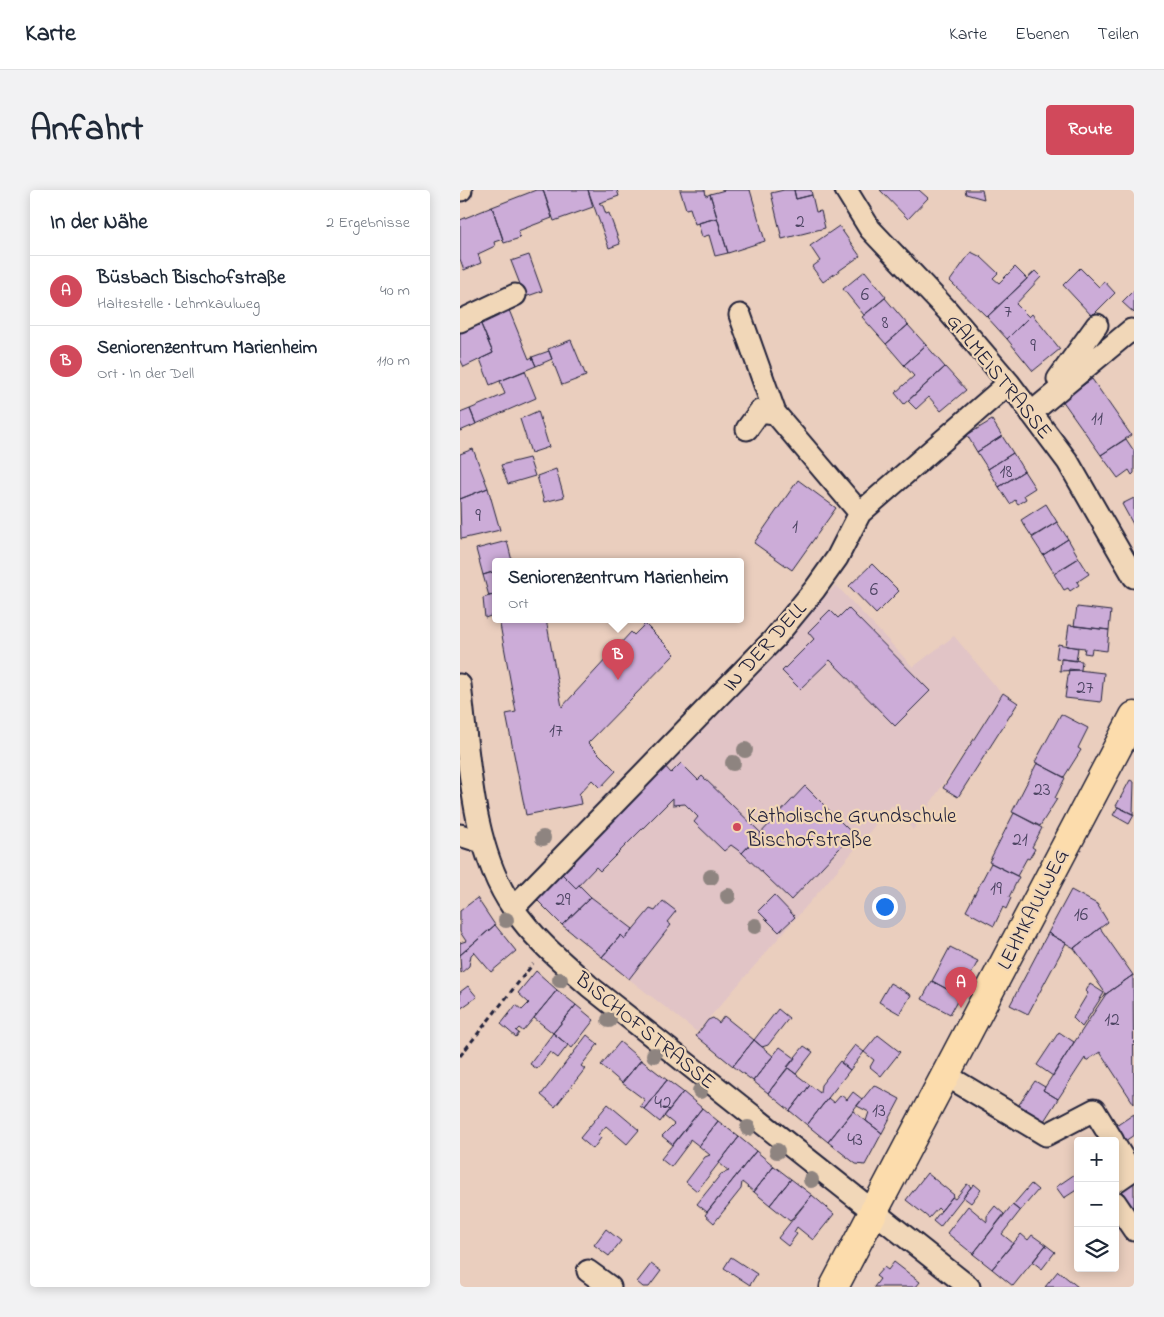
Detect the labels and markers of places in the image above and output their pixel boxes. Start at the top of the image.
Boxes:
pin: B [602,639,634,680]
place label: Katholische Grundschule Bischofstraße [746,802,957,856]
marker: Katholische Grundschule Bischofstraße [731,821,743,833]
pin: A [945,967,977,1008]

